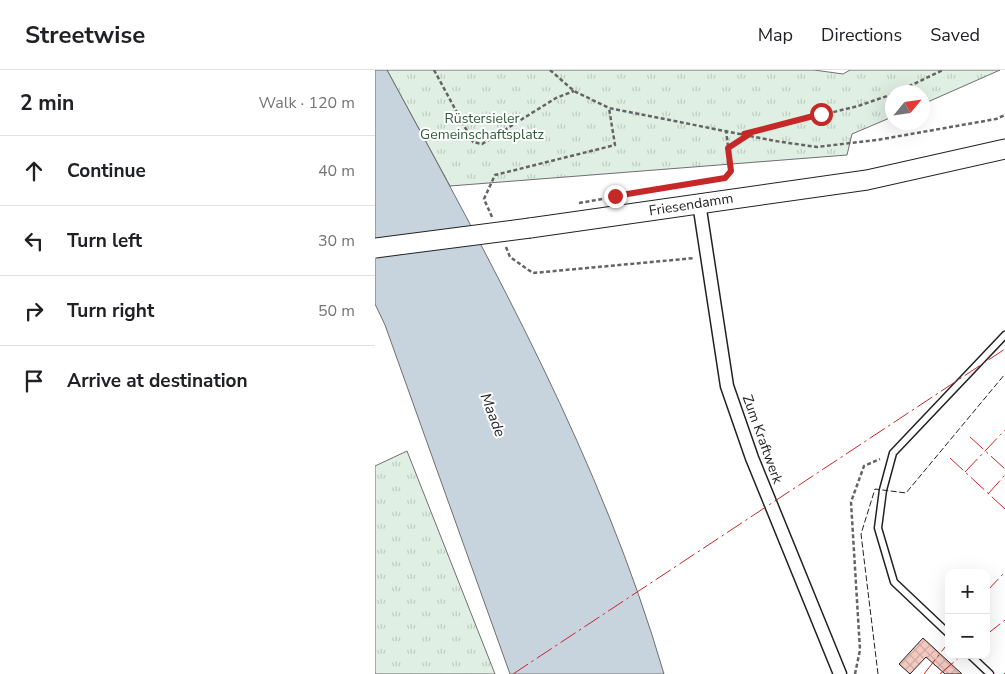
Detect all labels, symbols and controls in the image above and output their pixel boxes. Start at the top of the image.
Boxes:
text: Streetwise [25,19,145,51]
text: Map [758,23,793,47]
text: Directions [821,23,902,47]
text: Saved [930,23,980,47]
north arrow [885,85,930,130]
text: 2 min [20,89,74,117]
text: Walk · 120 m [259,92,355,114]
route start [810,103,833,126]
park label: Rüstersieler Gemeinschaftsplatz [420,109,544,144]
icon: ahead [20,157,48,185]
text: Continue [67,158,146,184]
text: 40 m [318,160,355,182]
route end [604,185,627,208]
street label: Friesendamm [648,188,735,221]
icon: left [20,227,48,255]
text: Turn left [67,228,142,254]
text: 30 m [318,230,355,252]
icon: right [20,297,48,325]
text: Turn right [67,298,154,324]
text: 50 m [318,300,355,322]
icon: arrive [20,367,48,395]
text: Arrive at destination [67,368,248,394]
water label: Maade [476,390,510,440]
street label: Zum Kraftwerk [738,392,788,487]
map controls [945,569,990,659]
button: + [945,569,990,614]
button: − [945,614,990,659]

